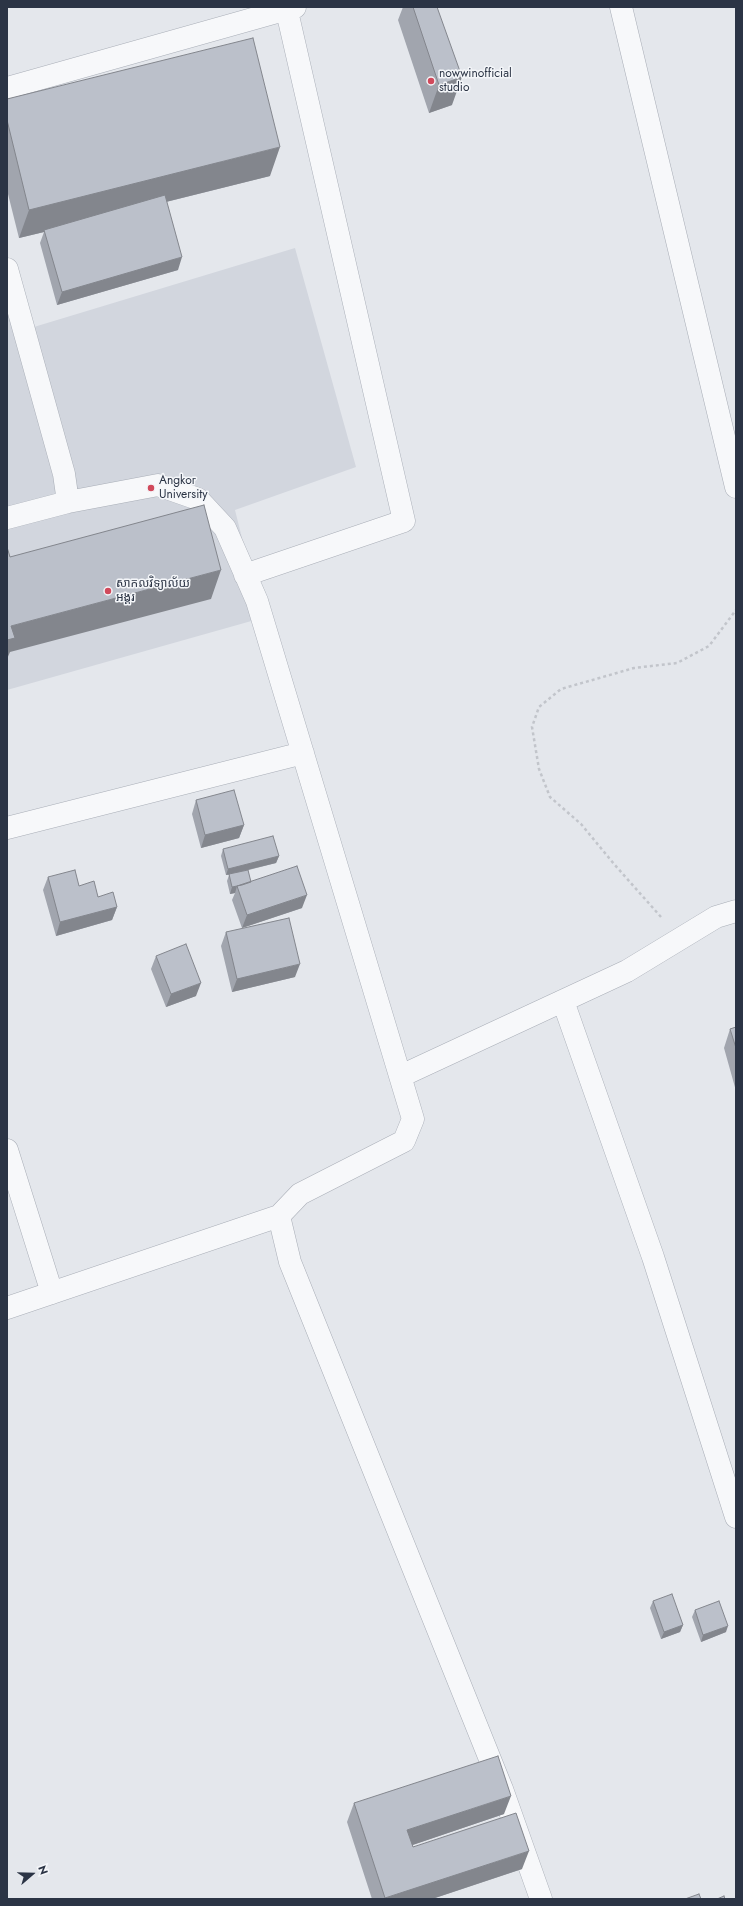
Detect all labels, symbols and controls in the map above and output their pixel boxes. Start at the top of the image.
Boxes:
place label: nowwinofficial studio [439,67,512,95]
marker: nowwinofficial studio [426,76,436,86]
place label: Angkor University [159,474,207,502]
marker: Angkor University [146,483,156,493]
place label: សាកលវិទ្យាល័យ អង្គរ [116,577,190,605]
marker: សាកលវិទ្យាល័យ អង្គរ [103,586,113,596]
north arrow [12,1854,52,1894]
text: N [34,1863,52,1877]

